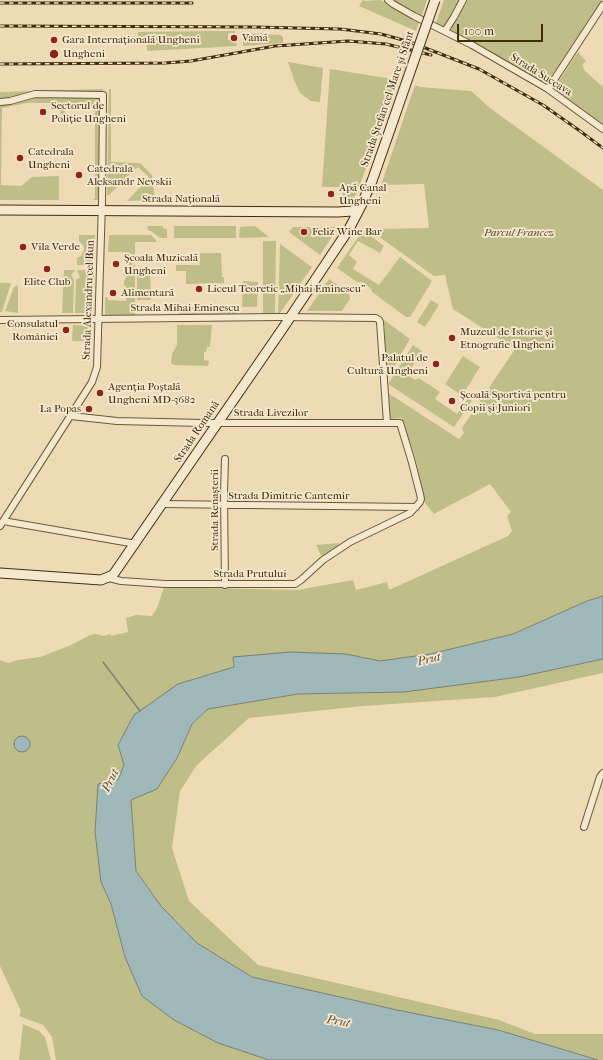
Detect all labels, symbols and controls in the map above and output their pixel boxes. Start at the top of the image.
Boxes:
scale bar [459,16,545,42]
text: 100 m [464,24,494,38]
street label: Strada Ștefan cel Mare și Sfânt [359,29,417,169]
place label: Vamă [242,31,268,45]
place label: Gara Internațională Ungheni [62,33,200,47]
marker: Vamă [229,33,239,43]
marker: Gara Internațională Ungheni [49,35,59,45]
place label: Ungheni [63,47,105,61]
marker: Ungheni [48,48,60,60]
street label: Strada Suceava [508,51,574,99]
place label: Sectorul de Poliție Ungheni [51,99,126,125]
marker: Sectorul de Poliție Ungheni [38,107,48,117]
place label: Catedrala Ungheni [28,145,74,171]
marker: Catedrala Ungheni [15,153,25,163]
place label: Catedrala Aleksandr Nevskii [87,162,172,188]
marker: Catedrala Aleksandr Nevskii [74,170,84,180]
place label: Apă Canal Ungheni [339,181,387,207]
marker: Apă Canal Ungheni [326,189,336,199]
street label: Strada Națională [142,192,220,206]
place label: Feliz Wine Bar [312,225,382,239]
park label: Parcul Francez [484,226,554,240]
marker: Feliz Wine Bar [299,227,309,237]
place label: Vila Verde [31,240,80,254]
street label: Strada Alexandru cel Bun [80,240,98,360]
marker: Vila Verde [18,242,28,252]
place label: Școala Muzicală Ungheni [124,251,198,277]
marker: Școala Muzicală Ungheni [111,259,121,269]
marker: Elite Club [42,264,52,274]
place label: Elite Club [24,275,70,289]
place label: Liceul Teoretic „Mihai Eminescu” [207,282,365,296]
marker: Liceul Teoretic „Mihai Eminescu” [194,284,204,294]
place label: Alimentară [121,286,174,300]
marker: Alimentară [108,288,118,298]
street label: Strada Mihai Eminescu [130,301,240,315]
place label: Consulatul României [7,317,58,343]
marker: Consulatul României [61,325,71,335]
place label: Muzeul de Istorie și Etnografie Ungheni [460,325,554,351]
marker: Muzeul de Istorie și Etnografie Ungheni [447,333,457,343]
place label: Palatul de Cultură Ungheni [347,351,428,377]
marker: Palatul de Cultură Ungheni [431,359,441,369]
place label: Agenția Poștală Ungheni MD-3682 [108,380,195,406]
marker: Agenția Poștală Ungheni MD-3682 [95,388,105,398]
place label: Școală Sportivă pentru Copii și Juniori [460,388,566,414]
marker: Școală Sportivă pentru Copii și Juniori [447,396,457,406]
street label: Strada Romană [171,399,223,465]
place label: La Popas [40,402,81,416]
marker: La Popas [84,404,94,414]
street label: Strada Livezilor [234,406,308,420]
street label: Strada Renașterii [208,469,222,551]
street label: Strada Dimitrie Cantemir [228,489,350,503]
street label: Strada Prutului [214,567,286,581]
water label: Prut [416,650,442,670]
water label: Prut [99,767,123,795]
water label: Prut [325,1013,351,1031]

